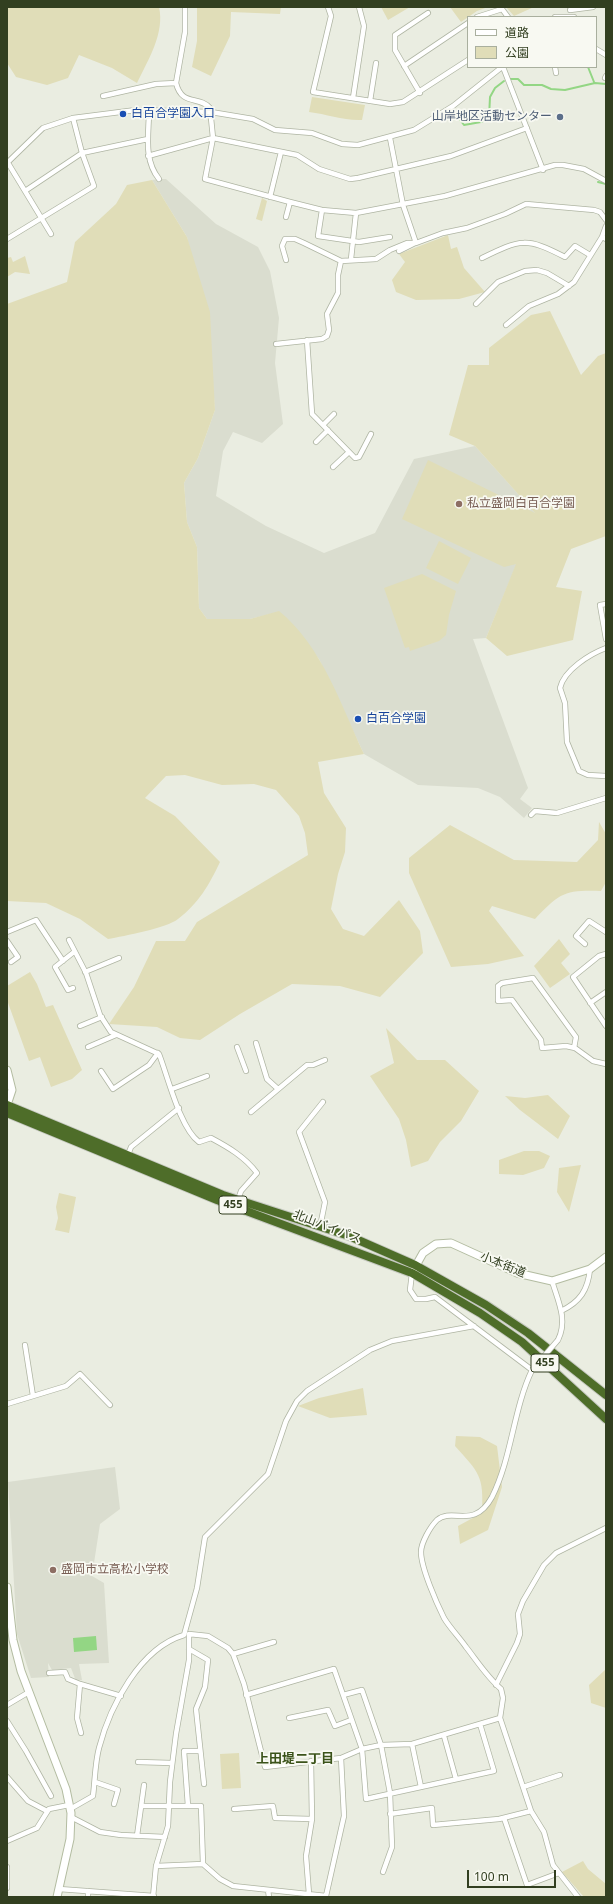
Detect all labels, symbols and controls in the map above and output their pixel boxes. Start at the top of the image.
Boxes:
legend [467,16,597,68]
text: 道路 [505,24,529,41]
text: 公園 [505,44,529,61]
place label: 白百合学園入口 [131,107,215,121]
marker: 白百合学園入口 [118,109,128,119]
place label: 山岸地区活動センター [432,110,552,124]
marker: 山岸地区活動センター [555,112,565,122]
place label: 私立盛岡白百合学園 [467,497,575,511]
marker: 私立盛岡白百合学園 [454,499,464,509]
place label: 白百合学園 [366,712,426,726]
marker: 白百合学園 [353,714,363,724]
road number: 455 [219,1196,247,1214]
street label: 北山バイパス [291,1207,363,1247]
street label: 小本街道 [478,1249,528,1281]
road number: 455 [531,1354,559,1372]
place label: 盛岡市立高松小学校 [61,1563,169,1577]
marker: 盛岡市立高松小学校 [48,1565,58,1575]
district label: 上田堤二丁目 [256,1751,334,1767]
scale bar [469,1862,558,1888]
text: 100 m [474,1868,509,1885]

